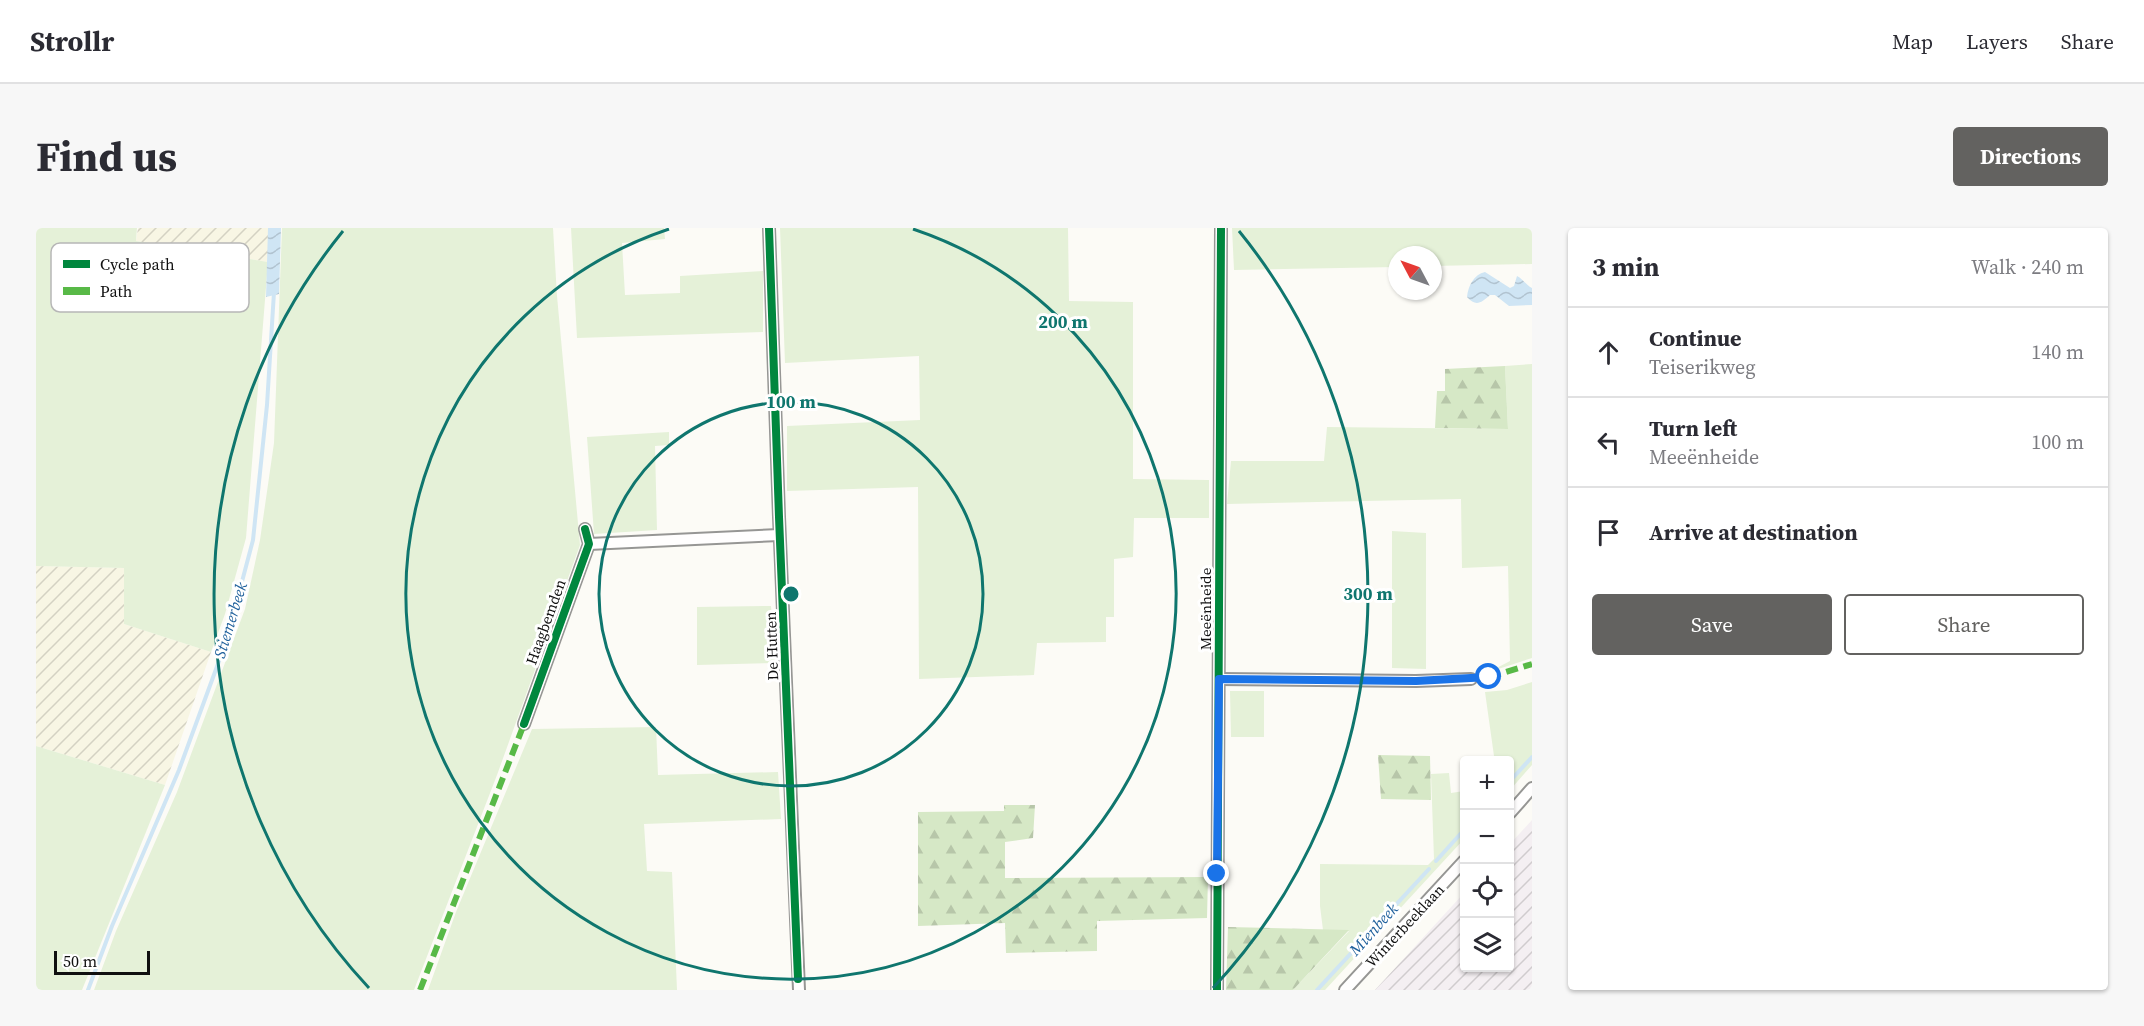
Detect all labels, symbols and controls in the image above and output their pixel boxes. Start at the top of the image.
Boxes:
text: Strollr [30,22,114,60]
text: Map [1892,27,1933,56]
text: Layers [1966,27,2028,56]
text: Share [2061,27,2114,56]
text: Find us [36,127,177,185]
button: Directions [1953,127,2108,186]
legend [51,243,249,312]
north arrow [1388,246,1442,300]
text: 3 min [1592,249,1659,285]
text: Cycle path [100,253,175,275]
text: Walk · 240 m [1971,253,2084,281]
text: Path [100,280,133,302]
text: 200 m [1038,309,1088,334]
text: Continue [1649,323,1742,353]
icon: ahead [1592,336,1625,369]
text: 140 m [2031,338,2084,366]
text: Teiserikweg [1649,353,1756,381]
text: 100 m [766,389,816,414]
text: Turn left [1649,413,1737,443]
icon: left [1592,426,1625,459]
text: 100 m [2031,428,2084,456]
text: Meeënheide [1649,443,1759,471]
icon: arrive [1592,516,1625,549]
text: Arrive at destination [1649,517,1858,547]
street label: Meeënheide [1195,567,1216,650]
street label: Haagbemden [520,576,571,667]
water label: Stiemerbeek [208,579,252,661]
text: 300 m [1343,581,1393,606]
centre of rings [781,584,801,604]
button: Save [1592,594,1832,655]
button: Share [1844,594,2084,655]
street label: De Hutten [760,611,783,681]
route start [1475,663,1501,689]
map controls [1460,756,1514,972]
button: + [1460,756,1514,810]
button: − [1460,810,1514,864]
route end [1203,860,1229,886]
button: locate [1460,864,1514,918]
street label: Winterbeeklaan [1360,879,1449,972]
water label: Mienbeek [1343,898,1403,961]
button: layers [1460,918,1514,972]
scale bar [54,948,150,976]
text: 50 m [63,950,97,972]

